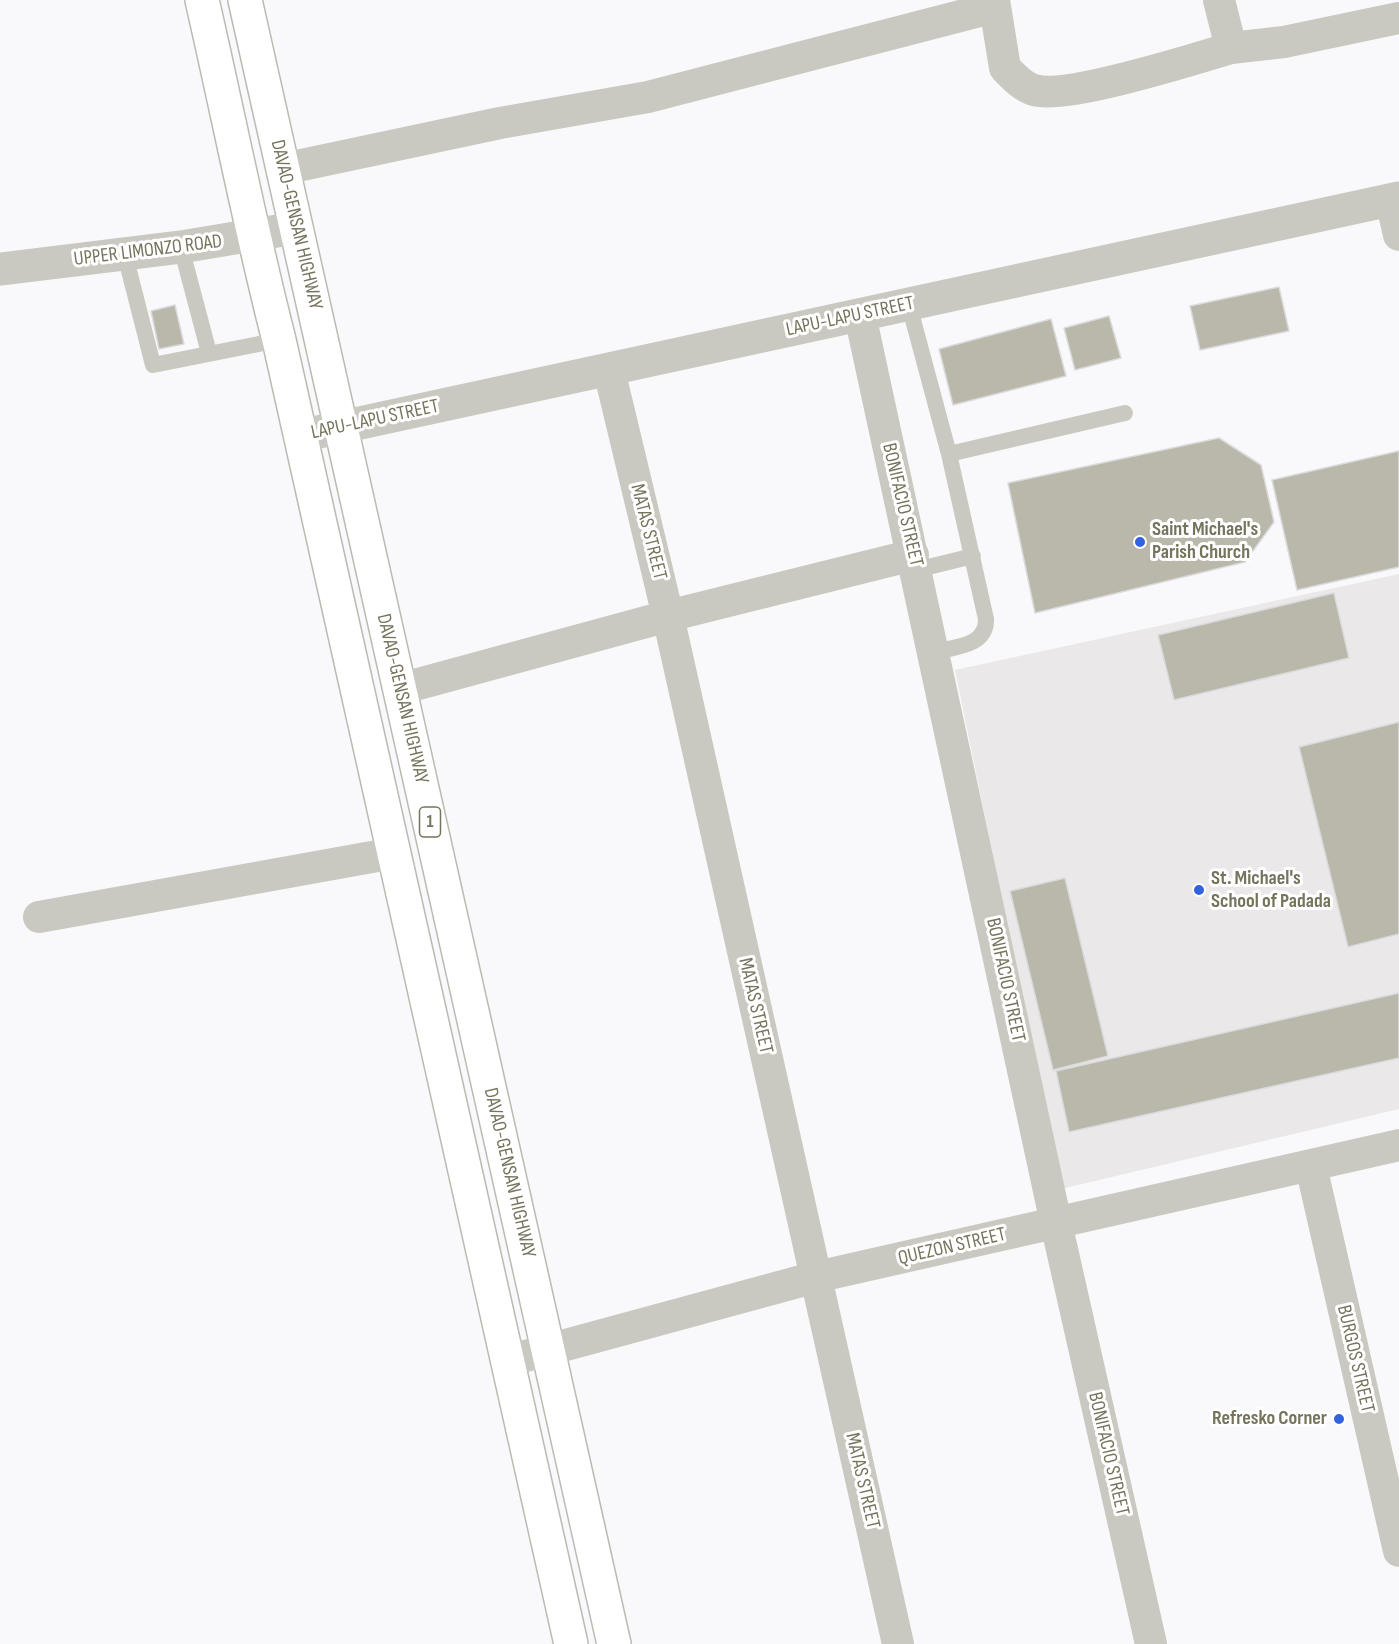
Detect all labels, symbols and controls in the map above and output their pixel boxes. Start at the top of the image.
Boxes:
street label: DAVAO-GENSAN HIGHWAY [265,138,327,312]
street label: UPPER LIMONZO ROAD [73,230,223,272]
street label: LAPU-LAPU STREET [784,292,916,342]
street label: LAPU-LAPU STREET [309,395,441,445]
street label: BONIFACIO STREET [876,441,928,569]
street label: MATAS STREET [625,482,671,582]
place label: Saint Michael's Parish Church [1152,518,1258,565]
marker: Saint Michael's Parish Church [1133,535,1147,549]
street label: DAVAO-GENSAN HIGHWAY [371,612,433,786]
road number: 1 [420,807,440,837]
place label: St. Michael's School of Padada [1211,867,1331,914]
marker: St. Michael's School of Padada [1192,883,1206,897]
street label: BONIFACIO STREET [980,916,1030,1044]
street label: MATAS STREET [732,956,778,1056]
street label: DAVAO-GENSAN HIGHWAY [478,1086,540,1260]
street label: QUEZON STREET [896,1223,1008,1271]
street label: BURGOS STREET [1331,1303,1379,1415]
street label: BONIFACIO STREET [1082,1390,1134,1518]
place label: Refresko Corner [1212,1407,1327,1431]
marker: Refresko Corner [1332,1412,1346,1426]
street label: MATAS STREET [839,1431,885,1531]

